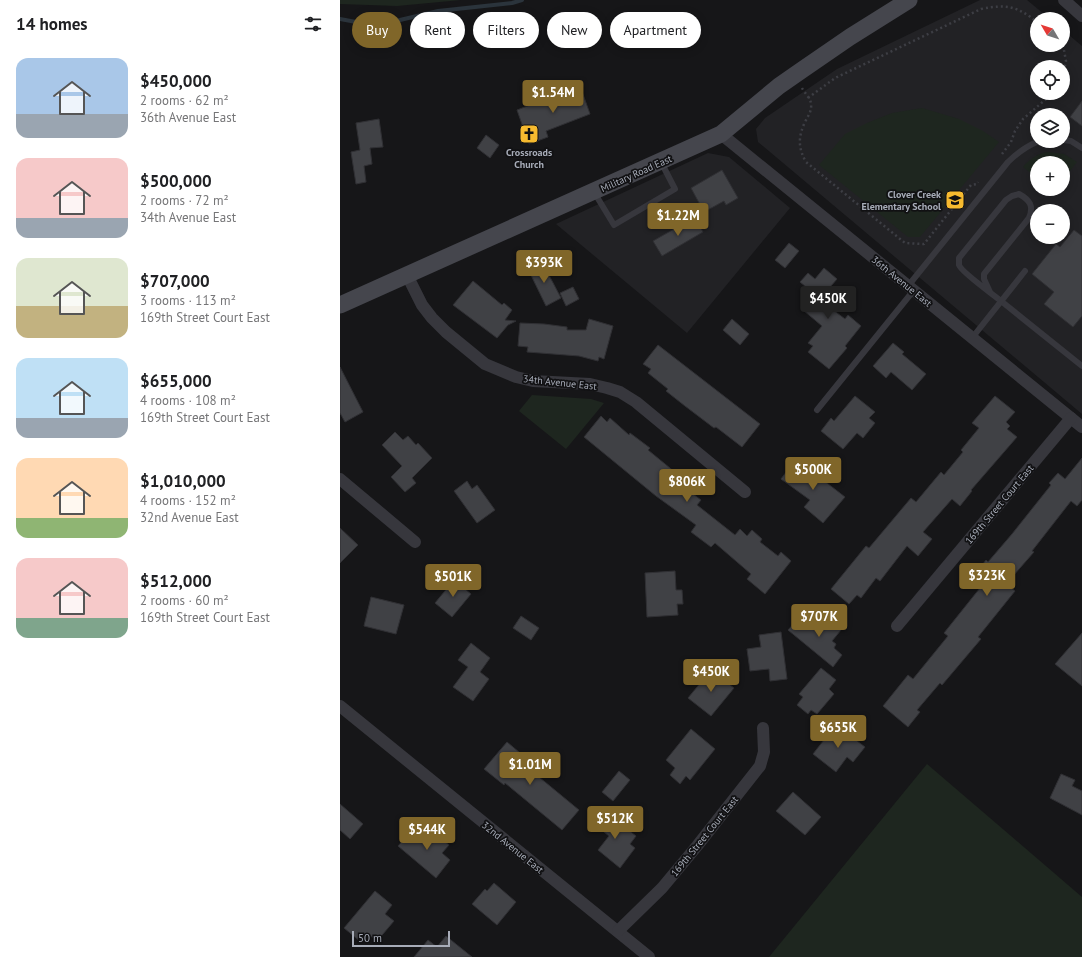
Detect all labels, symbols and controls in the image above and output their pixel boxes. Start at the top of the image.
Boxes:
chip: Buy [352,12,402,48]
chip: Rent [410,12,465,48]
chip: Filters [473,12,539,48]
chip: New [547,12,602,48]
chip: Apartment [610,12,701,48]
north arrow [1030,12,1070,52]
map controls [1030,12,1070,244]
text: 14 homes [16,13,87,35]
icon: filters [302,13,324,35]
button: locate [1030,60,1070,100]
text: $450,000 [140,70,212,92]
icon: home [48,74,96,122]
pin: $1.54M [520,80,586,114]
text: $1.54M [531,84,575,101]
text: 2 rooms · 62 m² [140,92,229,109]
button: layers [1030,108,1070,148]
text: 36th Avenue East [140,109,236,126]
church icon: Crossroads Church [518,123,540,145]
place label: Crossroads Church [506,146,552,171]
street label: Military Road East [599,152,674,195]
button: + [1030,156,1070,196]
text: $500,000 [140,170,212,192]
icon: home [48,174,96,222]
place label: Clover Creek Elementary School [862,188,941,213]
school or university icon: Clover Creek Elementary School [944,189,966,211]
text: 2 rooms · 72 m² [140,192,229,209]
pin: $1.22M [645,203,711,237]
button: − [1030,204,1070,244]
text: $1.22M [656,207,700,224]
text: 34th Avenue East [140,209,236,226]
pin: $393K [516,250,572,284]
street label: 36th Avenue East [869,253,935,310]
text: $393K [525,254,563,271]
text: $707,000 [140,270,210,292]
icon: home [48,274,96,322]
pin: $450K [800,286,856,320]
text: $450K [809,290,847,307]
text: 3 rooms · 113 m² [140,292,236,309]
text: 169th Street Court East [140,309,270,326]
text: $655,000 [140,370,212,392]
street label: 34th Avenue East [523,372,598,393]
icon: home [48,374,96,422]
text: 4 rooms · 108 m² [140,392,236,409]
text: 169th Street Court East [140,409,270,426]
pin: $500K [785,457,841,491]
text: $500K [794,461,832,478]
street label: 169th Street Court East [962,461,1037,547]
pin: $806K [659,469,715,503]
text: $1,010,000 [140,470,226,492]
text: $806K [668,473,706,490]
icon: home [48,474,96,522]
text: 4 rooms · 152 m² [140,492,236,509]
text: 32nd Avenue East [140,509,239,526]
pin: $323K [959,563,1015,597]
pin: $501K [425,564,481,598]
text: $323K [968,567,1006,584]
text: $501K [434,568,472,585]
text: $512,000 [140,570,212,592]
icon: home [48,574,96,622]
text: 2 rooms · 60 m² [140,592,229,609]
pin: $707K [791,604,847,638]
text: $707K [800,608,838,625]
text: 169th Street Court East [140,609,270,626]
pin: $450K [683,659,739,693]
text: $450K [692,663,730,680]
pin: $655K [810,715,866,749]
text: $655K [819,719,857,736]
pin: $1.01M [497,752,563,786]
text: $1.01M [508,756,552,773]
street label: 169th Street Court East [668,793,741,879]
pin: $512K [587,806,643,840]
text: $512K [596,810,634,827]
pin: $544K [399,817,455,851]
street label: 32nd Avenue East [479,818,547,877]
text: $544K [408,821,446,838]
scale bar [352,929,450,948]
text: 50 m [358,931,382,945]

